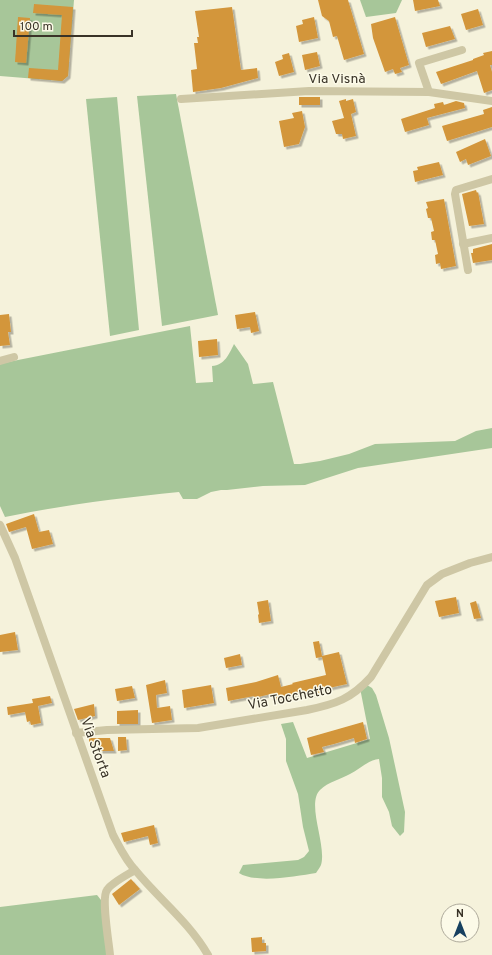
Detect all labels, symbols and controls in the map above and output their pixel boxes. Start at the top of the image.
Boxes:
scale bar [14,12,132,38]
text: 100 m [20,19,53,35]
street label: Via Visnà [308,71,366,88]
street label: Via Tocchetto [246,681,334,714]
street label: Via Storta [76,716,114,780]
north arrow [440,903,480,943]
text: N [456,907,464,921]

